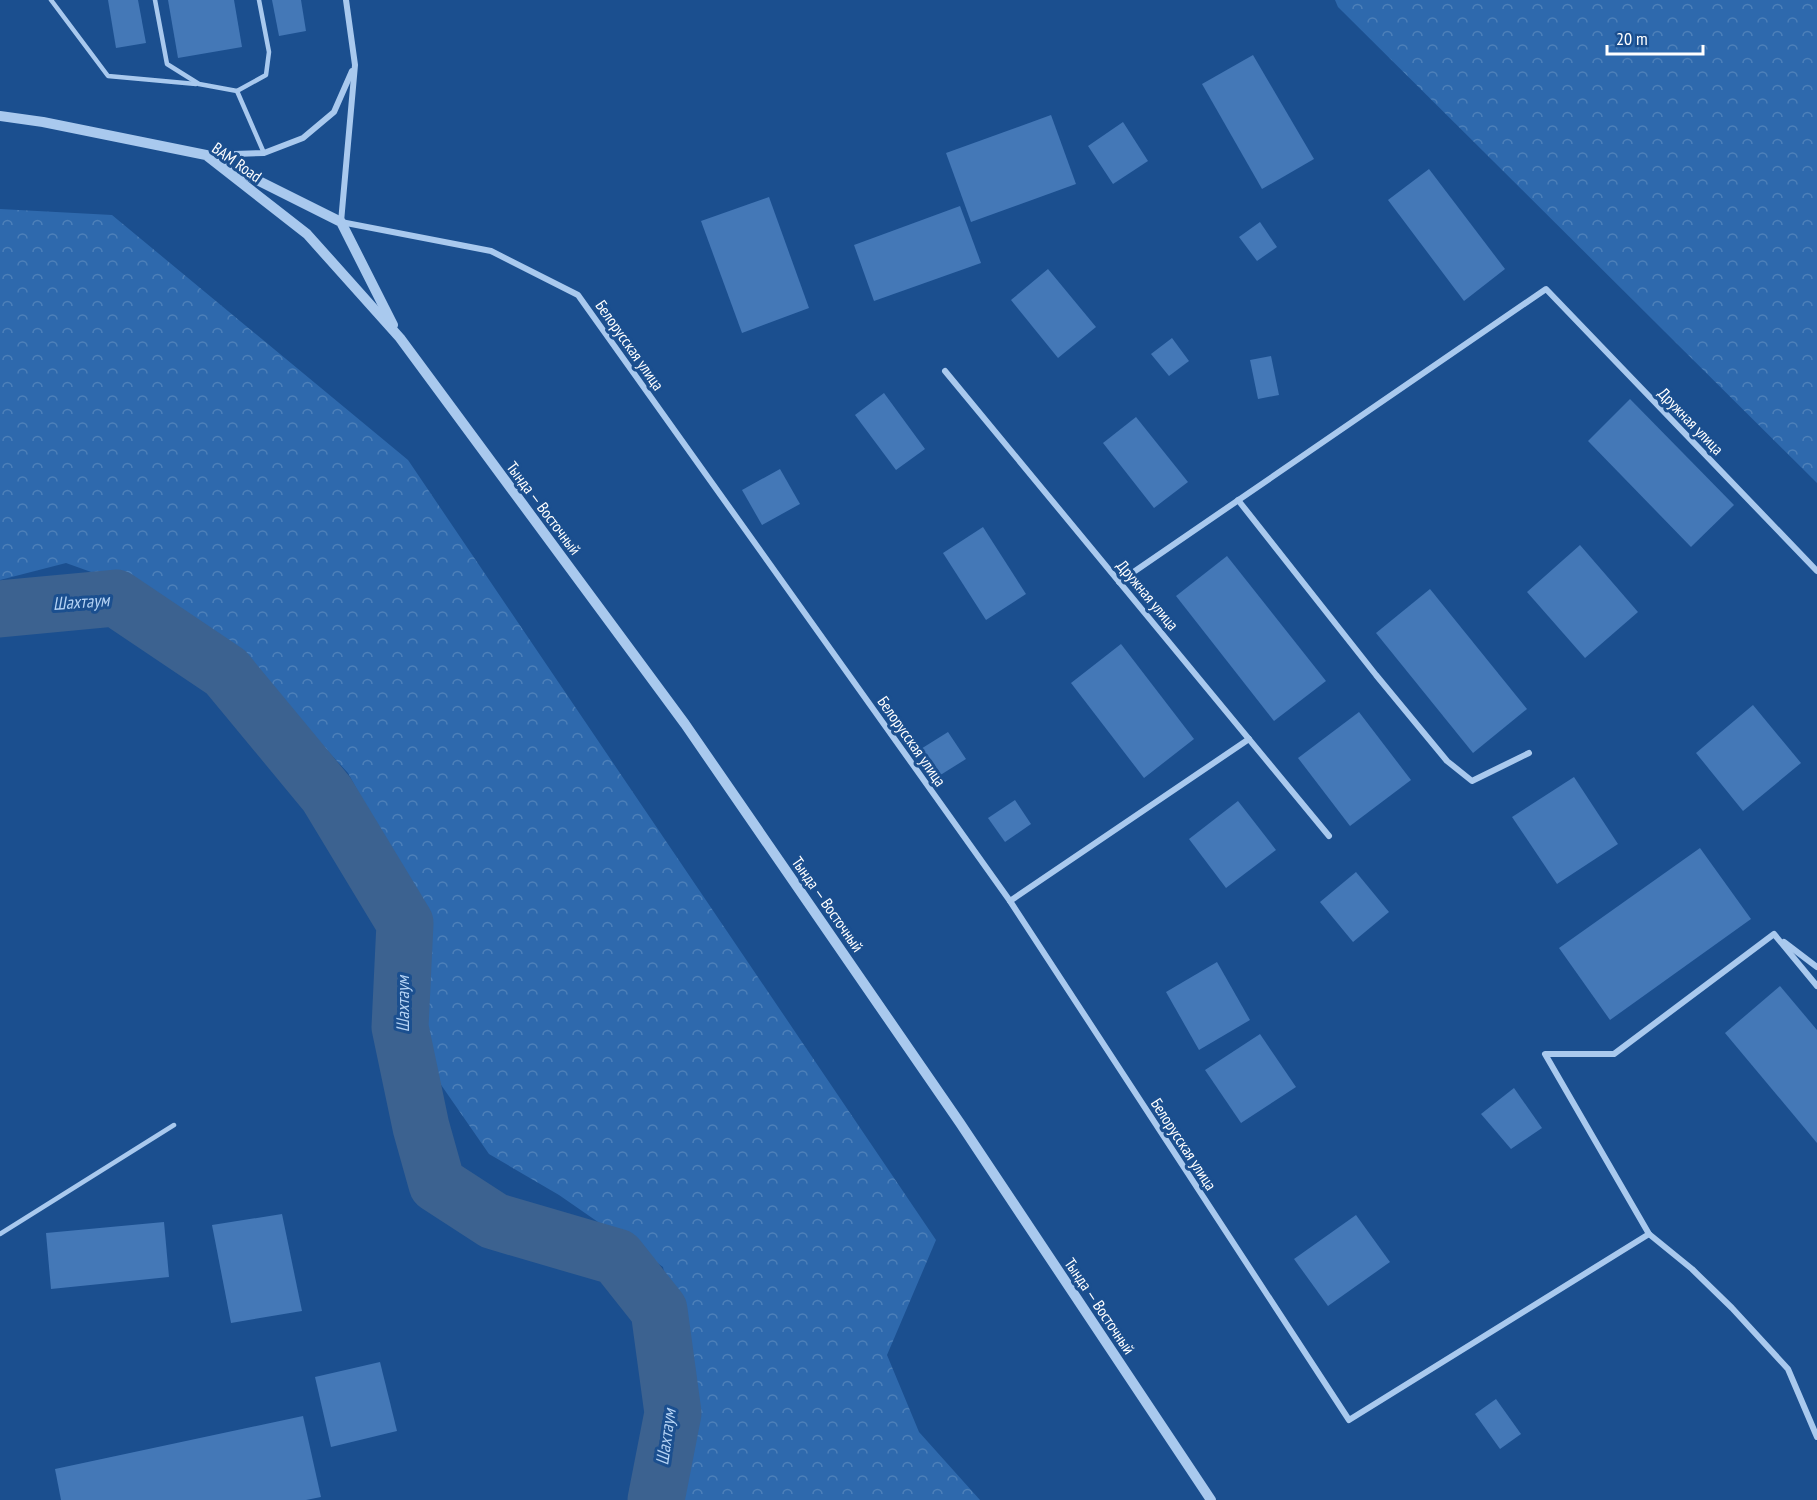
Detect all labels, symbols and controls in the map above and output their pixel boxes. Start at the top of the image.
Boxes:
scale bar [1607,18,1703,56]
text: 20 m [1616,27,1648,50]
street label: BAM Road [208,138,266,186]
street label: Белорусская улица [592,296,668,394]
street label: Дружная улица [1654,383,1728,459]
street label: Тында — Восточный [502,457,586,559]
street label: Дружная улица [1113,556,1183,634]
water label: Шахтаум [52,588,111,615]
street label: Белорусская улица [874,692,950,790]
street label: Тында — Восточный [788,853,868,955]
water label: Шахтаум [391,974,414,1032]
street label: Белорусская улица [1147,1094,1221,1194]
street label: Тында — Восточный [1061,1254,1139,1358]
water label: Шахтаум [650,1406,681,1466]

